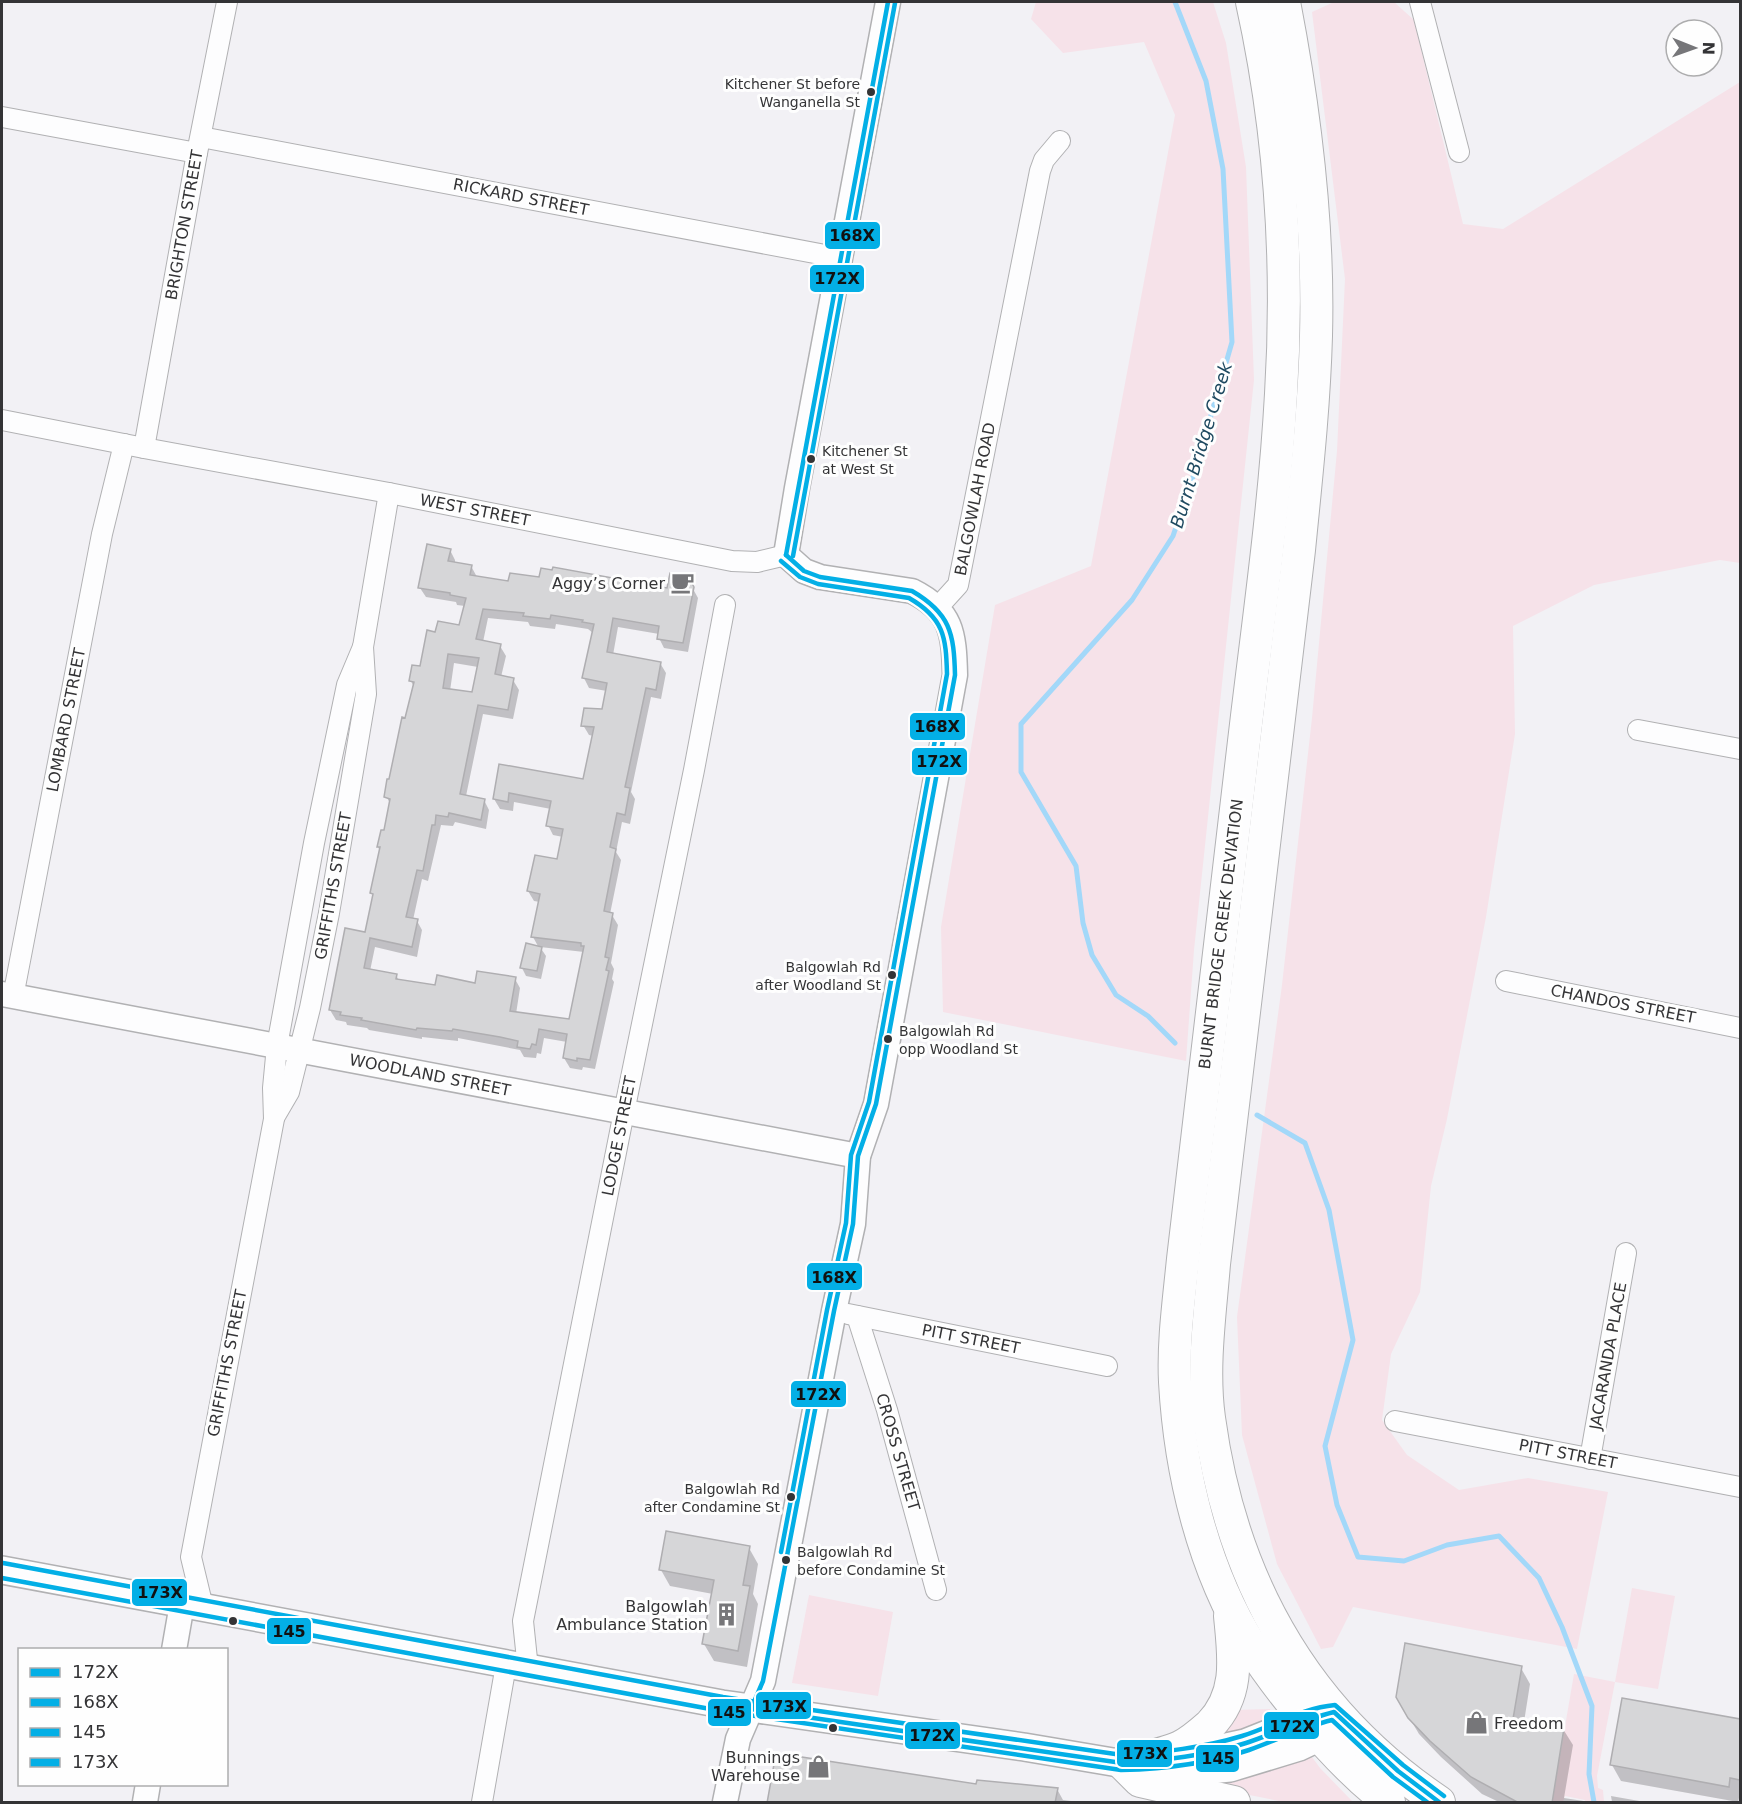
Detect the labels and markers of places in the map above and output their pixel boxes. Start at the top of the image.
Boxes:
place label: Kitchener St before Wanganella St [725,76,861,110]
marker: Kitchener St before Wanganella St [865,86,877,98]
place label: Kitchener St at West St [822,443,908,477]
marker: Kitchener St at West St [805,453,817,465]
cafe icon: Aggy’s Corner [670,570,696,596]
place label: Aggy’s Corner [552,574,665,593]
place label: Balgowlah Rd after Woodland St [755,959,882,993]
marker: Balgowlah Rd after Woodland St [886,969,898,981]
place label: Balgowlah Rd opp Woodland St [899,1023,1018,1057]
marker: Balgowlah Rd opp Woodland St [882,1033,894,1045]
place label: Balgowlah Rd after Condamine St [644,1481,781,1515]
marker: Balgowlah Rd after Condamine St [785,1491,797,1503]
place label: Balgowlah Rd before Condamine St [797,1544,946,1578]
marker: Balgowlah Rd before Condamine St [780,1554,792,1566]
place label: Balgowlah Ambulance Station [556,1597,708,1634]
building icon: Balgowlah Ambulance Station [713,1602,739,1628]
unlabelled marker [227,1615,239,1627]
shop icon: Freedom [1463,1710,1489,1736]
place label: Freedom [1494,1714,1563,1733]
unlabelled marker [827,1722,839,1734]
place label: Bunnings Warehouse [711,1748,800,1785]
shop icon: Bunnings Warehouse [805,1753,831,1779]

